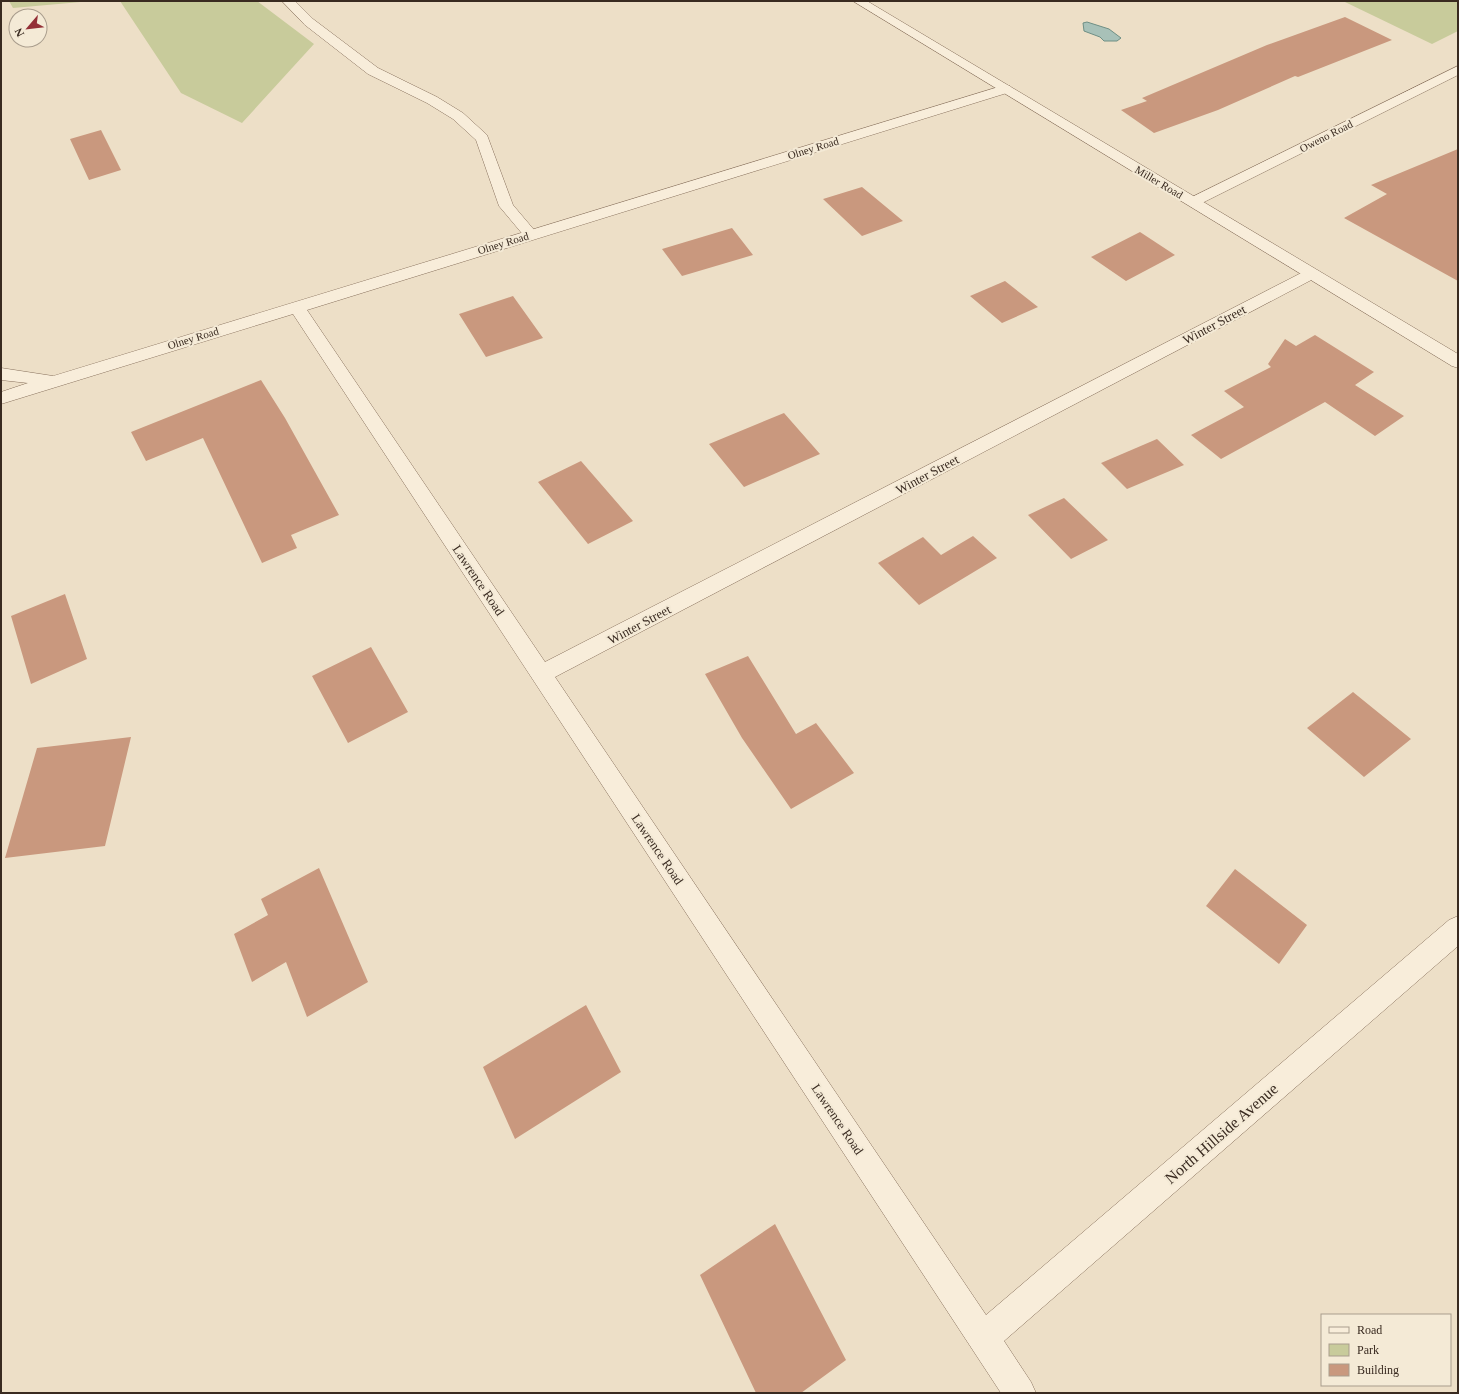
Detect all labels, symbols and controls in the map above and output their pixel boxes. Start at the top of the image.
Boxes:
north arrow [8,8,48,48]
text: N [12,26,26,39]
street label: Oweno Road [1298,117,1355,154]
street label: Olney Road [786,134,840,161]
street label: Miller Road [1133,163,1185,201]
street label: Olney Road [476,229,530,256]
street label: Winter Street [1180,301,1249,347]
street label: Olney Road [166,324,220,351]
street label: Winter Street [893,451,962,497]
street label: Lawrence Road [449,542,508,619]
street label: Winter Street [605,601,674,647]
street label: Lawrence Road [628,811,687,888]
street label: North Hillside Avenue [1162,1080,1281,1187]
street label: Lawrence Road [808,1081,867,1158]
legend [1321,1314,1451,1386]
text: Road [1357,1323,1382,1337]
text: Park [1357,1343,1379,1357]
text: Building [1357,1363,1399,1377]

